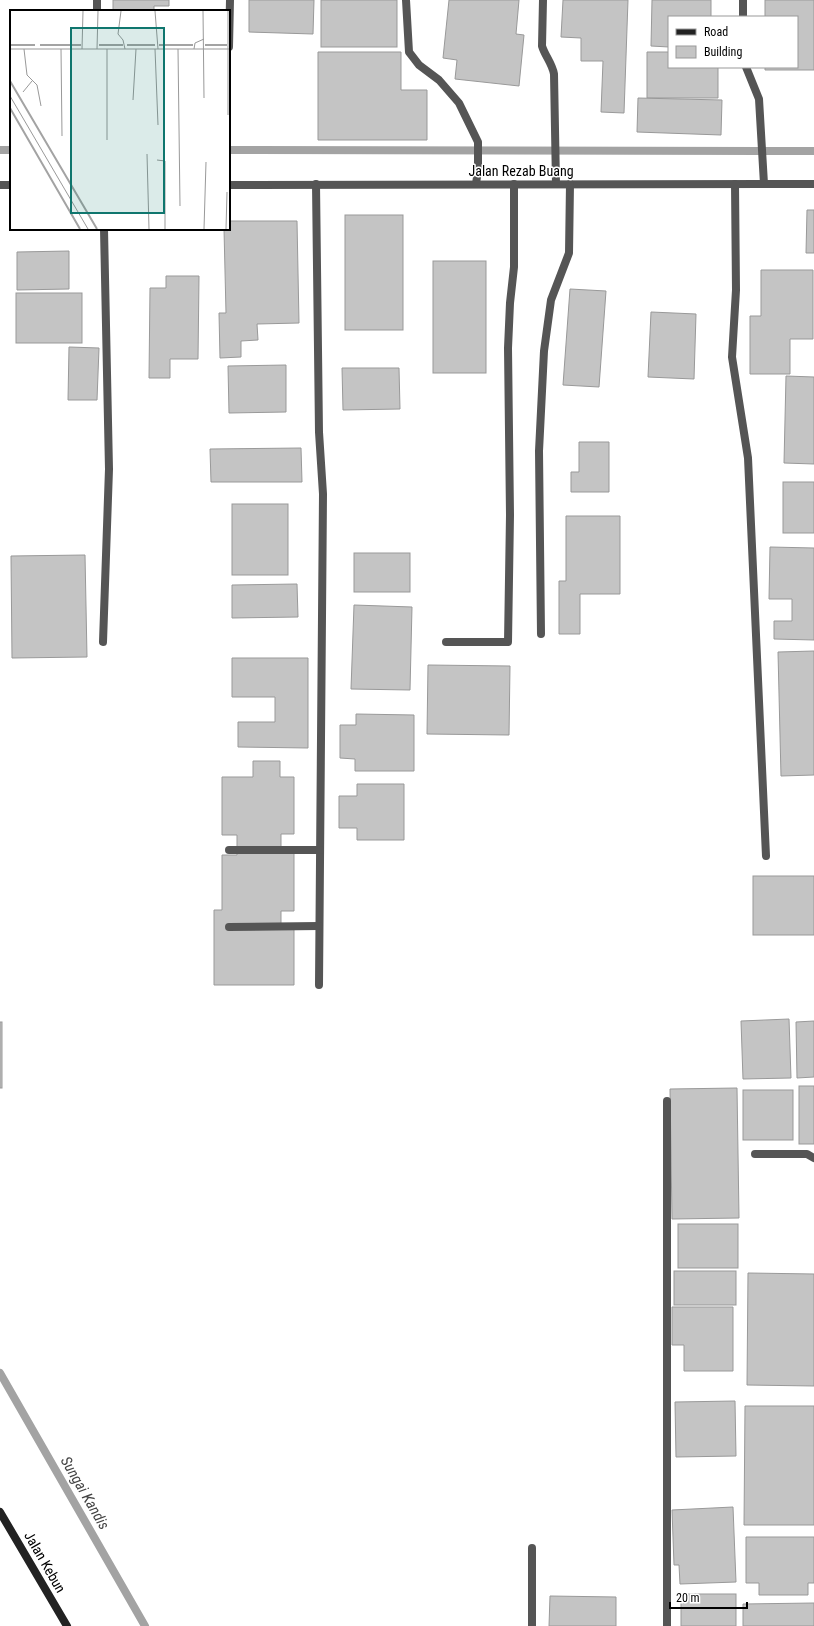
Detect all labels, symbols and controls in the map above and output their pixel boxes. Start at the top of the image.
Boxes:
inset map [10,10,230,230]
legend [668,16,798,68]
text: Road [704,25,728,39]
text: Building [704,45,742,59]
street label: Jalan Rezab Buang [468,163,574,179]
water label: Sungai Kandis [57,1453,113,1533]
street label: Jalan Kebun [21,1529,69,1595]
scale bar [670,1584,747,1610]
text: 20 m [676,1591,700,1605]

